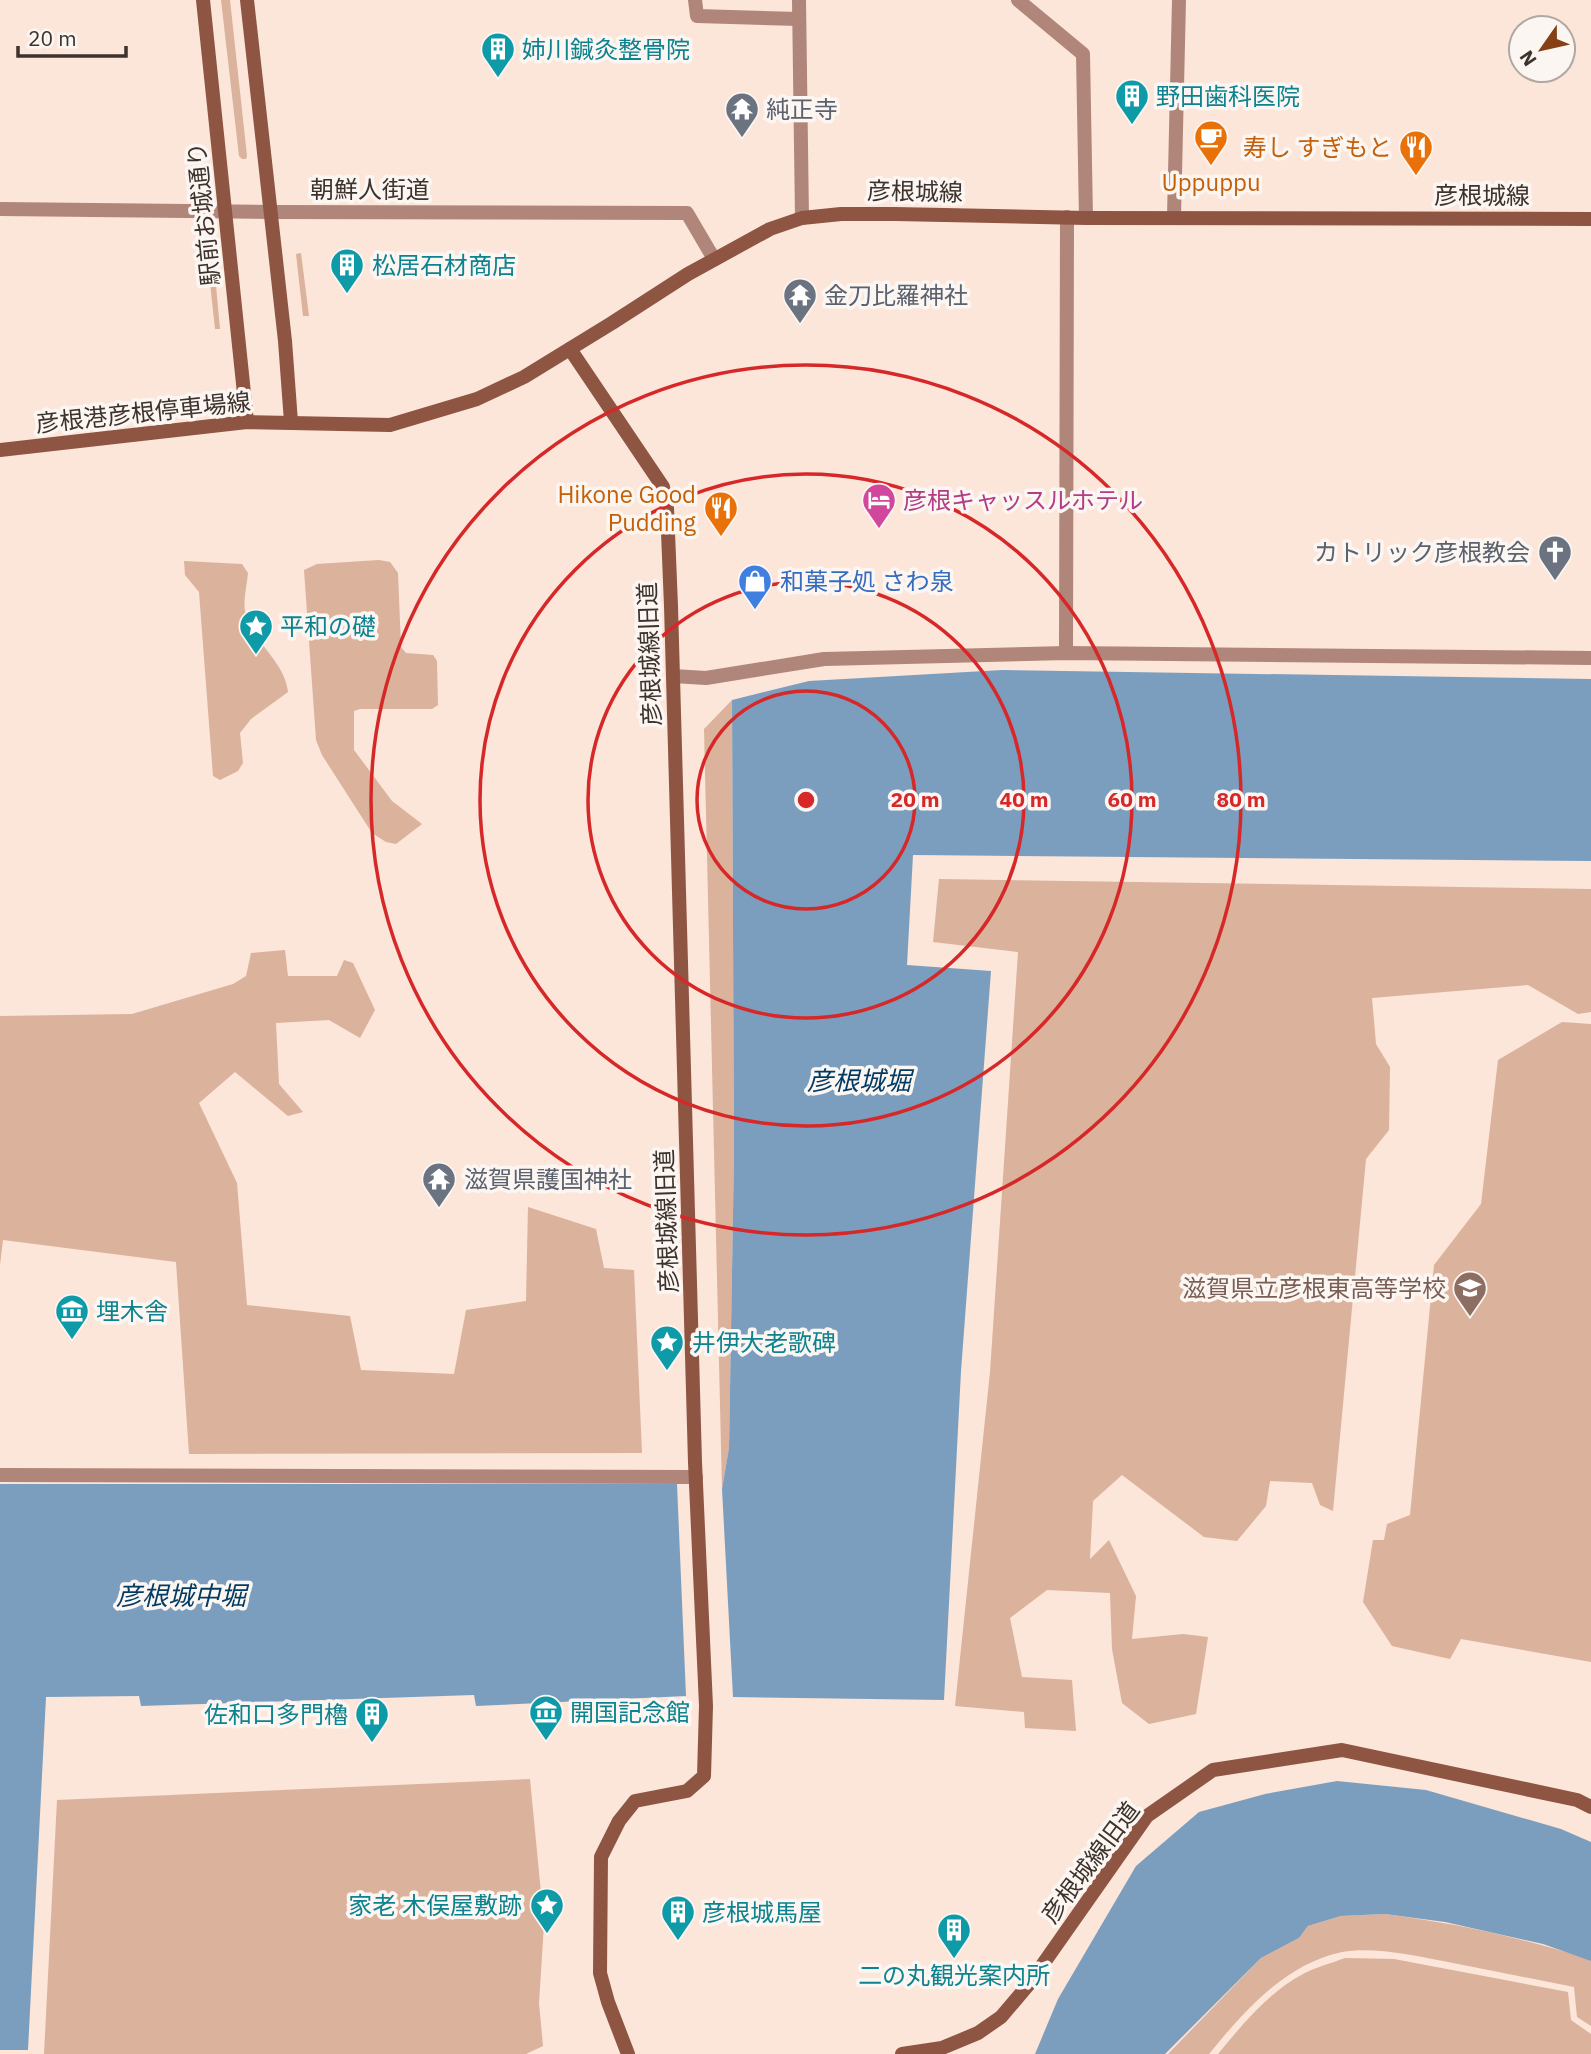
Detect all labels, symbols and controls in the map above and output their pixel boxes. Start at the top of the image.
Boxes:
scale bar [18,14,126,58]
north arrow [1507,14,1577,84]
text: 20 m [28,24,77,52]
building icon: 姉川鍼灸整骨院 [479,30,517,79]
place label: 姉川鍼灸整骨院 [522,33,690,65]
text: N [1514,46,1542,71]
building icon: 野田歯科医院 [1113,77,1151,126]
place label: 野田歯科医院 [1156,80,1300,112]
temple icon: 純正寺 [723,90,761,139]
place label: 純正寺 [766,93,838,125]
cafe icon: Uppuppu [1192,118,1230,167]
restaurant icon: 寿し すぎもと [1397,128,1435,177]
place label: 寿し すぎもと [1243,131,1392,163]
street label: 駅前お城通り [180,141,226,287]
place label: Uppuppu [1161,166,1261,198]
street label: 朝鮮人街道 [310,173,430,205]
street label: 彦根城線 [867,174,963,208]
street label: 彦根城線 [1434,179,1530,211]
building icon: 松居石材商店 [328,246,366,295]
place label: 松居石材商店 [372,249,516,281]
temple icon: 金刀比羅神社 [781,276,819,325]
place label: 金刀比羅神社 [824,279,968,311]
street label: 彦根港彦根停車場線 [34,385,252,439]
place label: Hikone Good Pudding [557,478,696,538]
hotel icon: 彦根キャッスルホテル [860,481,898,530]
place label: 彦根キャッスルホテル [903,484,1143,516]
restaurant icon: Hikone Good Pudding [702,489,740,538]
church icon: カトリック彦根教会 [1536,533,1574,582]
place label: カトリック彦根教会 [1314,536,1530,568]
shop icon: 和菓子処 さわ泉 [736,562,774,611]
place label: 和菓子処 さわ泉 [780,565,954,597]
street label: 彦根城線旧道 [630,581,668,727]
place icon: 平和の礎 [237,607,275,656]
place label: 平和の礎 [280,610,376,642]
text: 20 m [891,785,939,813]
text: 40 m [1000,785,1048,813]
text: 60 m [1108,785,1156,813]
text: 80 m [1217,785,1265,813]
centre of rings [794,788,818,812]
water label: 彦根城堀 [807,1063,915,1097]
street label: 彦根城線旧道 [647,1148,685,1294]
temple icon: 滋賀県護国神社 [420,1160,458,1209]
place label: 滋賀県護国神社 [464,1163,632,1195]
school or university icon: 滋賀県立彦根東高等学校 [1451,1269,1489,1318]
place label: 滋賀県立彦根東高等学校 [1182,1272,1446,1304]
museum icon: 埋木舎 [53,1292,91,1341]
place label: 埋木舎 [96,1295,168,1327]
place icon: 井伊大老歌碑 [648,1323,686,1372]
place label: 井伊大老歌碑 [692,1326,836,1358]
water label: 彦根城中堀 [116,1578,250,1612]
museum icon: 開国記念館 [527,1693,565,1742]
building icon: 佐和口多門櫓 [353,1695,391,1744]
place label: 開国記念館 [570,1696,690,1728]
place label: 佐和口多門櫓 [204,1698,348,1730]
street label: 彦根城線旧道 [1034,1795,1146,1929]
place icon: 家老 木俣屋敷跡 [528,1886,566,1935]
place label: 家老 木俣屋敷跡 [348,1889,522,1921]
building icon: 彦根城馬屋 [659,1893,697,1942]
place label: 彦根城馬屋 [702,1896,822,1928]
building icon: 二の丸観光案内所 [935,1911,973,1960]
place label: 二の丸観光案内所 [858,1959,1050,1991]

